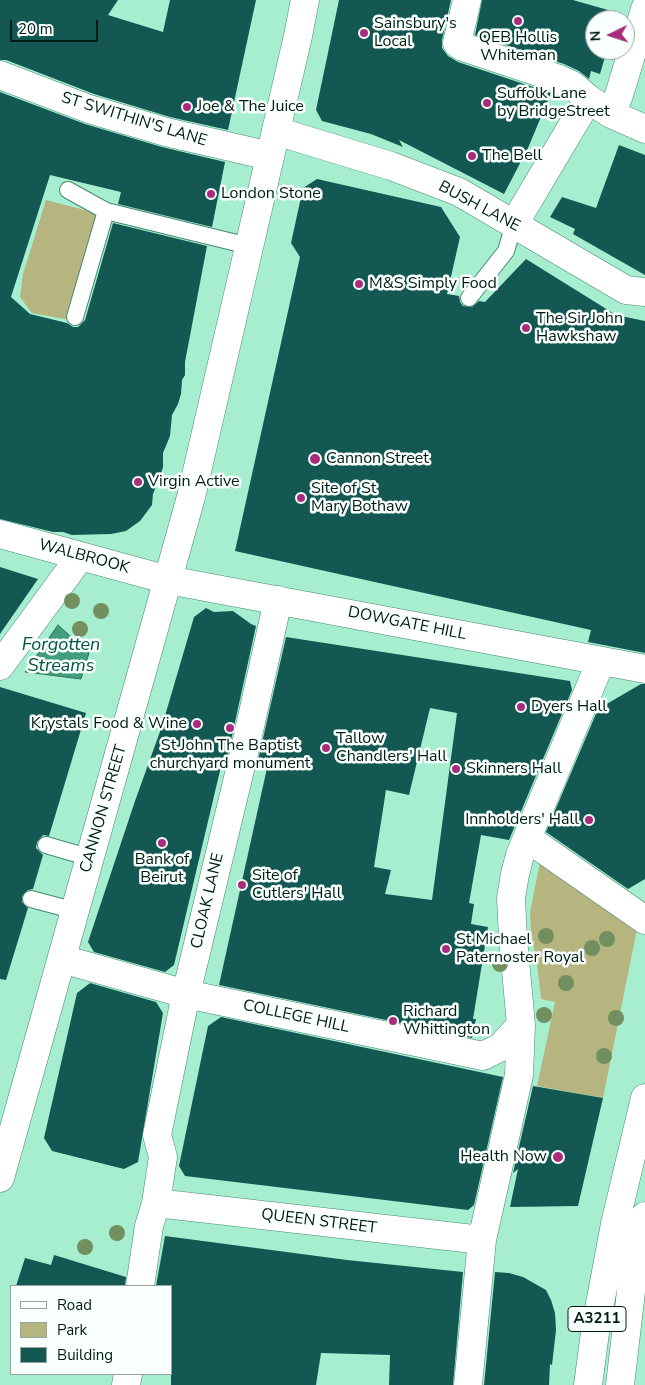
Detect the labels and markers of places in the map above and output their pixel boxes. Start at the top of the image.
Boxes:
place label: Sainsbury's Local [374,14,457,52]
marker: QEB Hollis Whiteman [512,15,524,27]
marker: Sainsbury's Local [358,27,370,39]
place label: QEB Hollis Whiteman [479,28,557,66]
place label: Suffolk Lane by BridgeStreet [497,84,610,122]
place label: Joe & The Juice [197,97,304,117]
marker: Suffolk Lane by BridgeStreet [481,97,493,109]
marker: Joe & The Juice [181,101,193,113]
place label: The Bell [482,146,542,166]
marker: The Bell [466,150,478,162]
place label: London Stone [221,184,321,204]
marker: London Stone [205,188,217,200]
place label: M&S Simply Food [369,274,497,294]
marker: M&S Simply Food [353,278,365,290]
place label: The Sir John Hawkshaw [536,309,623,347]
marker: The Sir John Hawkshaw [520,322,532,334]
place label: Cannon Street [326,449,429,469]
marker: Cannon Street [308,452,322,466]
place label: Virgin Active [148,472,240,492]
marker: Virgin Active [132,476,144,488]
place label: Site of St Mary Bothaw [311,479,408,517]
marker: Site of St Mary Bothaw [295,492,307,504]
place label: Dyers Hall [531,697,607,717]
marker: Dyers Hall [515,701,527,713]
place label: Krystals Food & Wine [31,714,187,734]
marker: Krystals Food & Wine [191,718,203,730]
marker: St John The Baptist churchyard monument [224,722,236,734]
place label: Tallow Chandlers' Hall [336,729,447,767]
place label: St John The Baptist churchyard monument [150,736,310,774]
marker: Tallow Chandlers' Hall [320,742,332,754]
place label: Skinners Hall [466,759,562,779]
marker: Skinners Hall [450,763,462,775]
place label: Innholders' Hall [465,810,579,830]
marker: Innholders' Hall [583,814,595,826]
marker: Bank of Beirut [156,837,168,849]
place label: Bank of Beirut [135,850,189,888]
place label: Site of Cutlers' Hall [252,866,341,904]
marker: Site of Cutlers' Hall [236,879,248,891]
place label: St Michael Paternoster Royal [456,930,584,968]
marker: St Michael Paternoster Royal [440,943,452,955]
place label: Richard Whittington [403,1002,490,1040]
marker: Richard Whittington [387,1015,399,1027]
place label: Health Now [460,1147,547,1167]
marker: Health Now [551,1150,565,1164]

